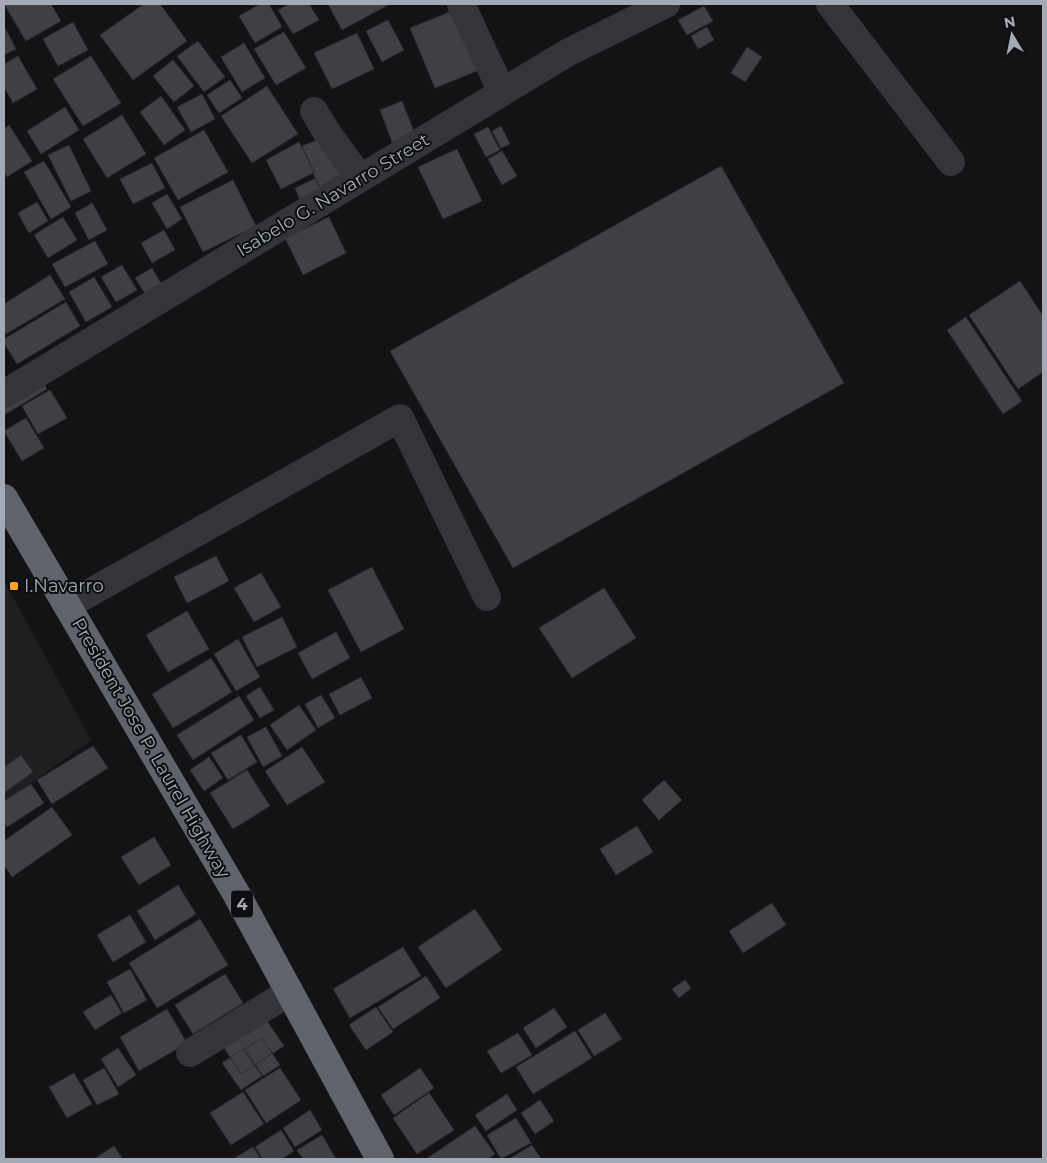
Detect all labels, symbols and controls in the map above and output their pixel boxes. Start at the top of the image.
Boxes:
north arrow [987,10,1037,60]
text: N [1003,12,1017,32]
street label: Isabelo G. Navarro Street [233,129,433,261]
place label: I.Navarro [24,575,104,597]
marker: I.Navarro [8,580,20,592]
street label: President Jose P. Laurel Highway [67,614,235,882]
road number: 4 [231,891,253,918]

